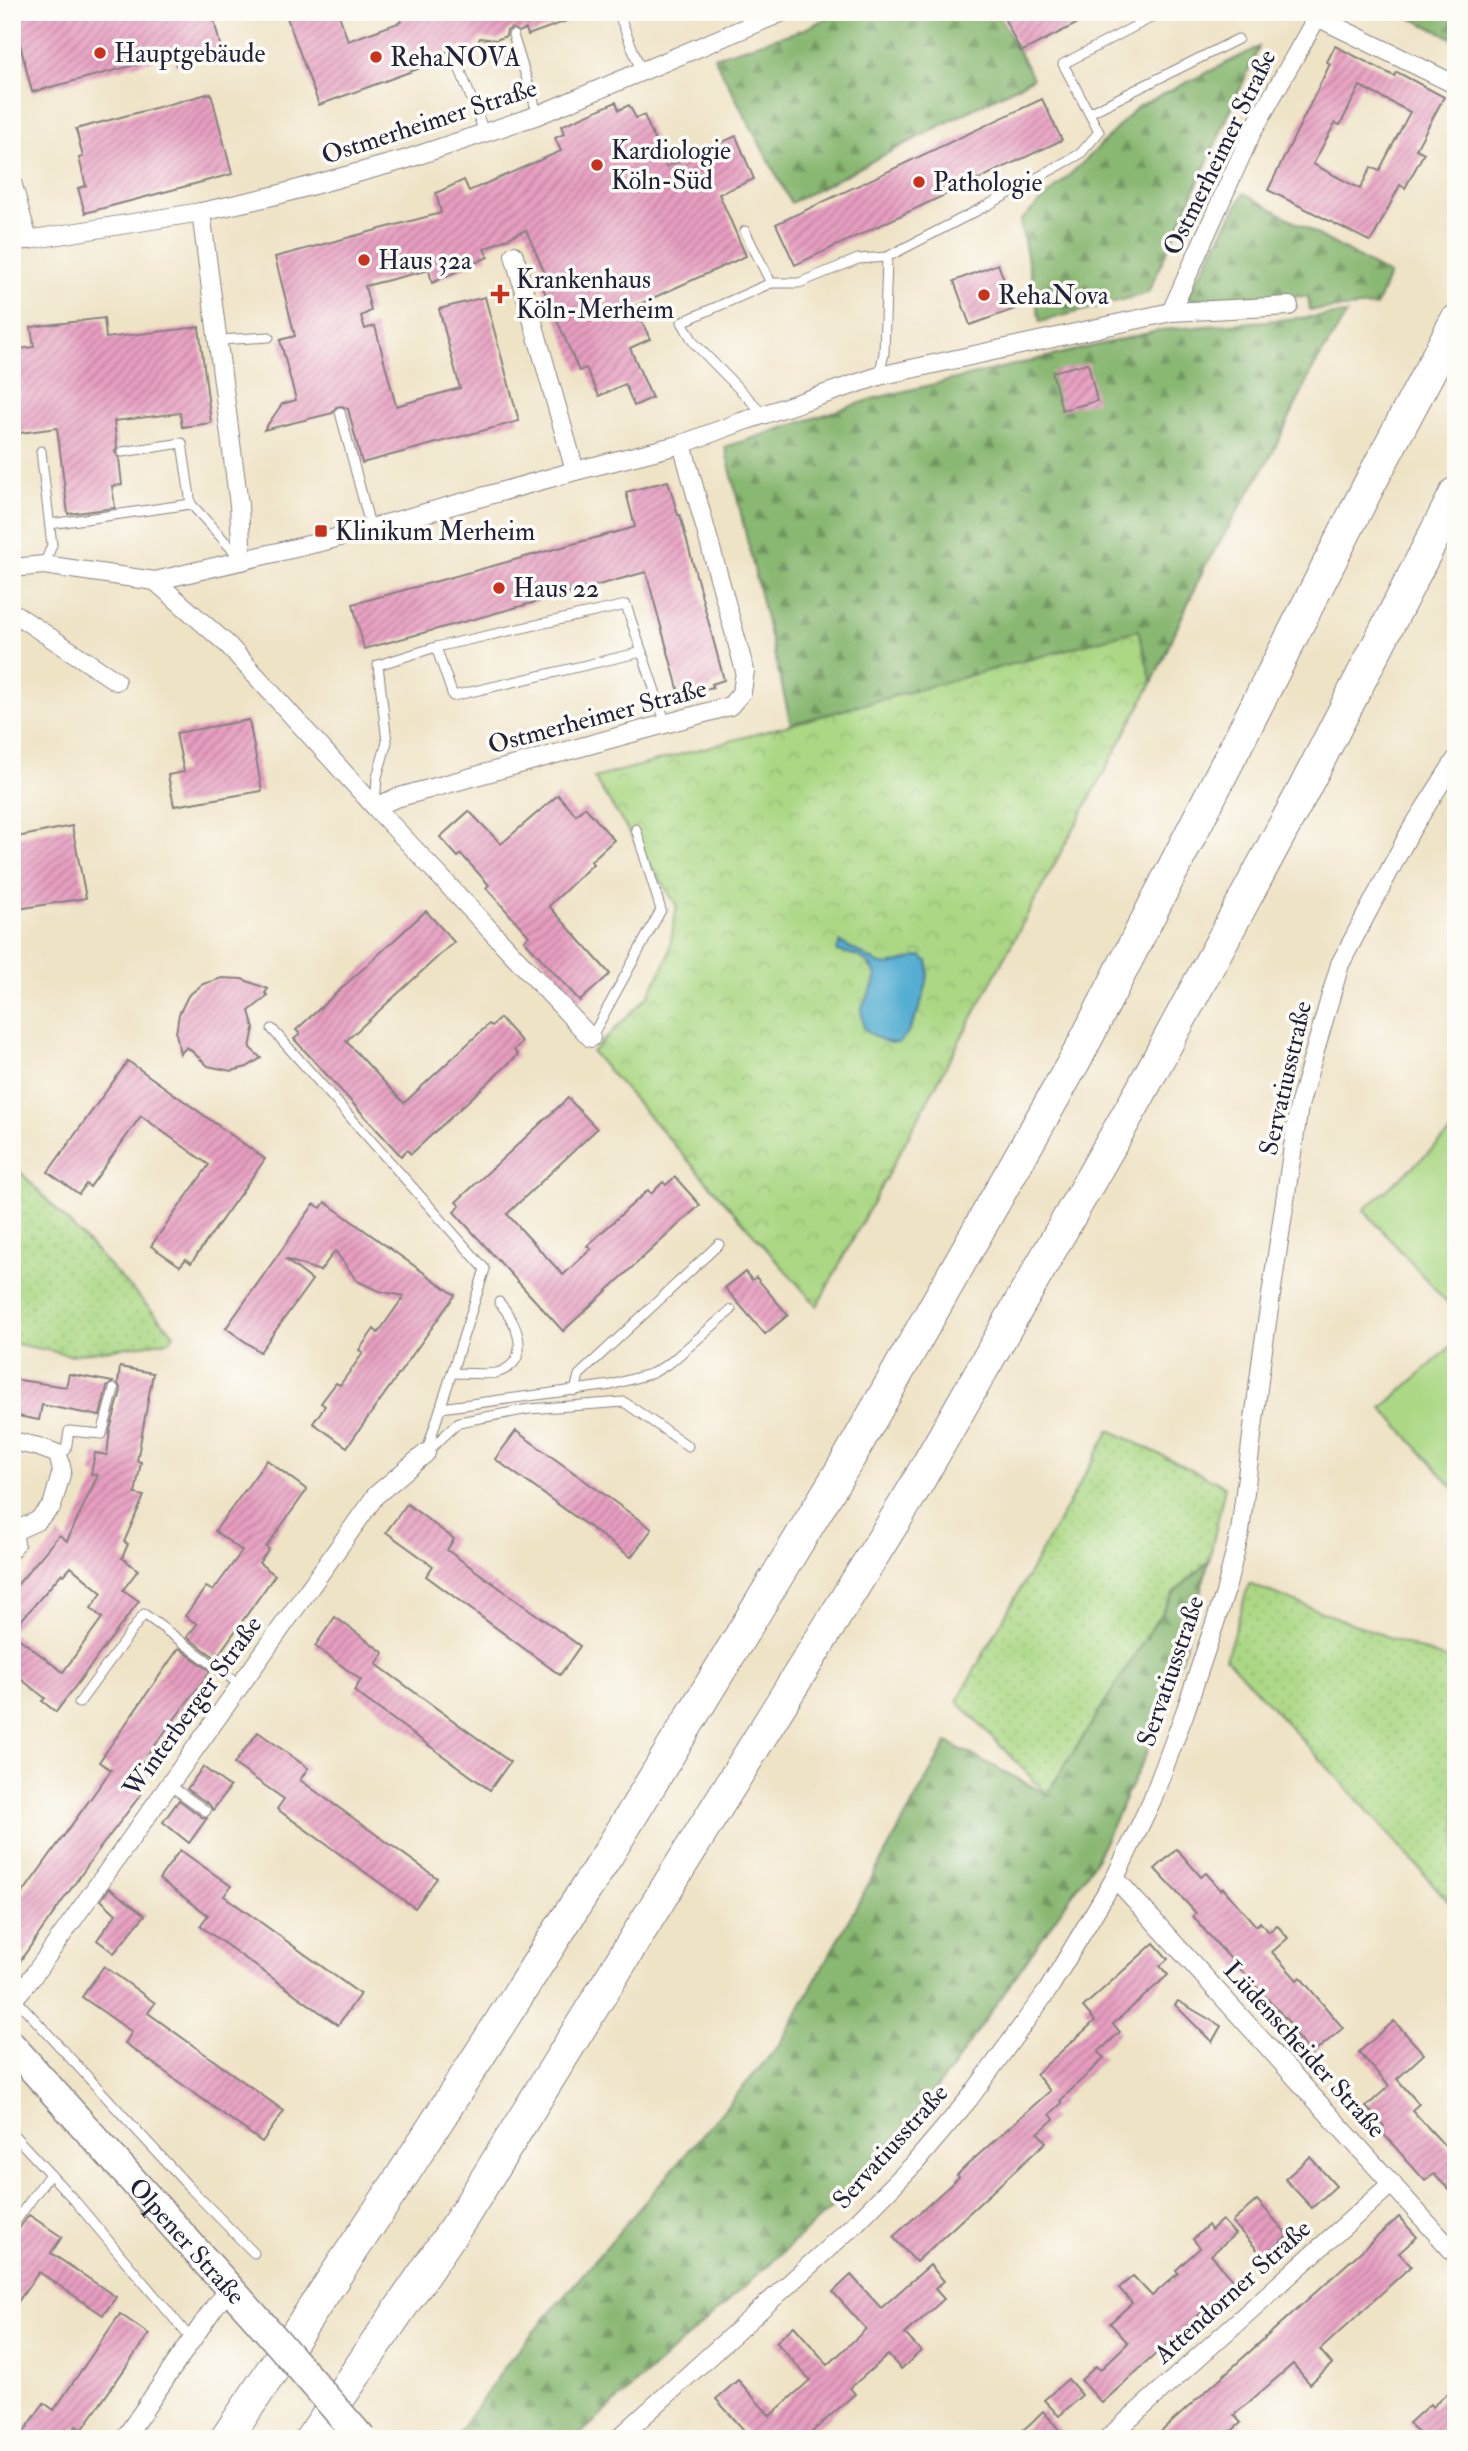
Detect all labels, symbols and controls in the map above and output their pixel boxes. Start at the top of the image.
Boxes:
place label: Hauptgebäude [114,38,265,71]
place label: RehaNOVA [390,42,521,74]
street label: Ostmerheimer Straße [1156,44,1284,260]
marker: Hauptgebäude [92,45,108,61]
marker: RehaNOVA [368,49,384,65]
street label: Ostmerheimer Straße [317,72,541,172]
place label: Kardiologie Köln-Süd [611,135,731,197]
marker: Kardiologie Köln-Süd [589,157,605,173]
place label: Pathologie [933,167,1042,199]
marker: Pathologie [911,174,927,190]
place label: Haus 32a [378,245,472,277]
marker: Haus 32a [356,252,372,268]
place label: Krankenhaus Köln-Merheim [516,264,674,326]
place label: RehaNova [998,280,1109,312]
marker: Krankenhaus Köln-Merheim [490,284,510,304]
marker: RehaNova [976,287,992,303]
place label: Klinikum Merheim [335,516,535,548]
marker: Klinikum Merheim [313,523,329,539]
place label: Haus 22 [513,573,599,605]
marker: Haus 22 [491,580,507,596]
street label: Ostmerheimer Straße [485,672,710,762]
street label: Servatiusstraße [1253,998,1319,1158]
street label: Servatiusstraße [1130,1592,1212,1751]
street label: Winterberger Straße [116,1610,269,1804]
street label: Lüdenscheider Straße [1216,1955,1392,2145]
street label: Servatiusstraße [826,2077,955,2216]
street label: Olpener Straße [121,2172,252,2312]
street label: Attendorner Straße [1147,2213,1318,2371]

